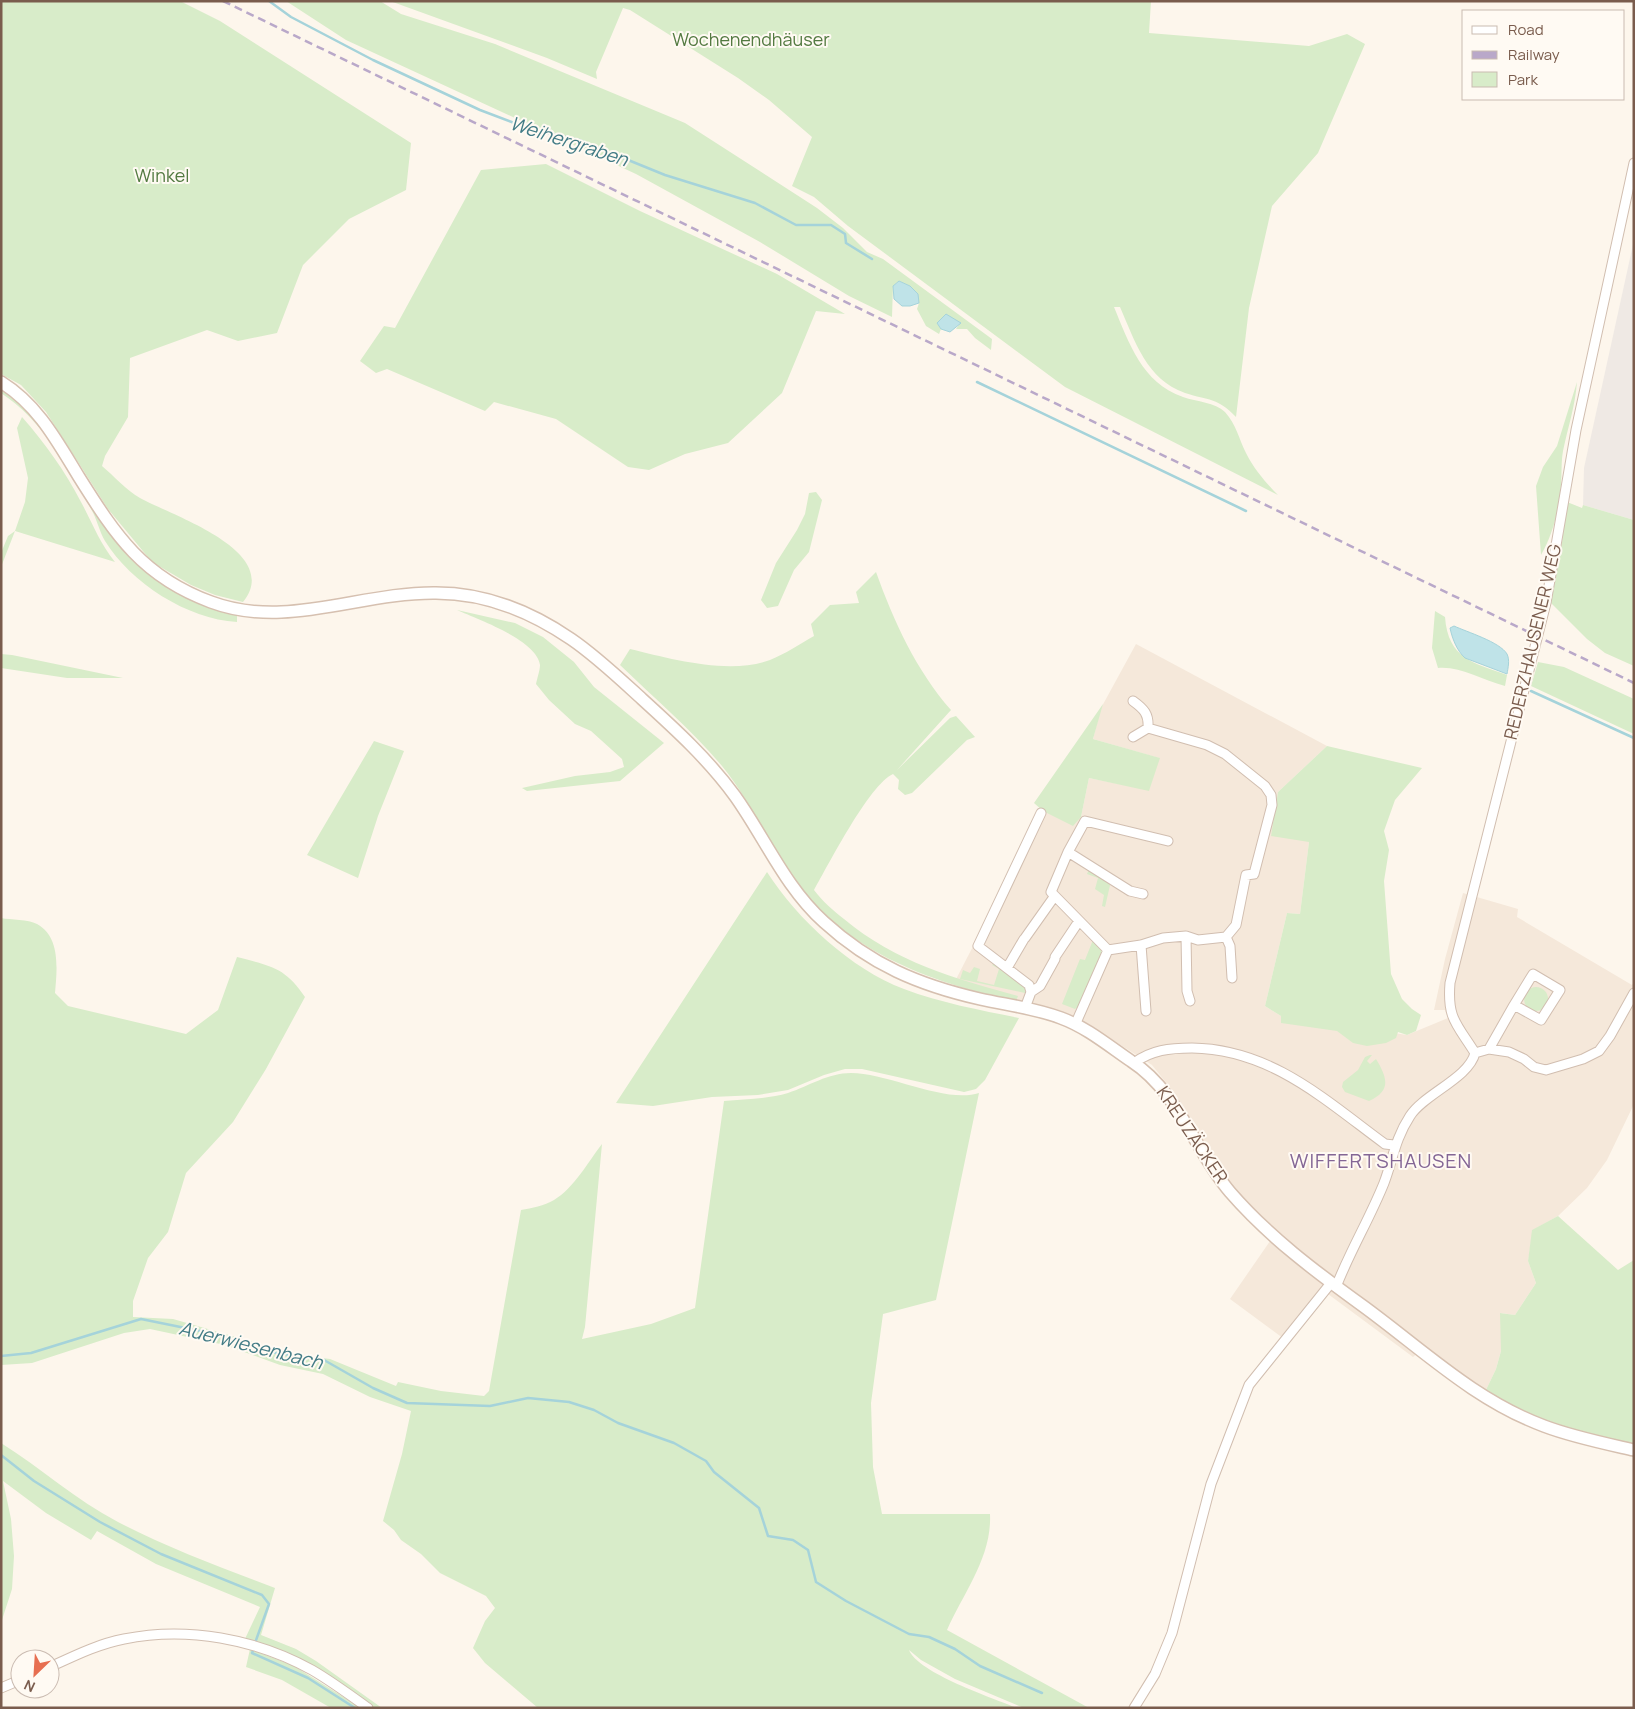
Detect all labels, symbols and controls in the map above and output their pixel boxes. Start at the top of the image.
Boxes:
legend [1462,10,1625,100]
text: Road [1508,19,1544,40]
park label: Wochenendhäuser [672,27,830,51]
text: Railway [1508,44,1560,65]
text: Park [1508,69,1538,90]
water label: Weihergraben [507,110,632,173]
park label: Winkel [135,163,189,187]
street label: REDERZHAUSENER WEG [1498,541,1566,742]
street label: KREUZÄCKER [1152,1081,1234,1188]
district label: WIFFERTSHAUSEN [1290,1147,1472,1174]
water label: Auerwiesenbach [176,1315,326,1376]
north arrow [10,1649,60,1699]
text: N [21,1675,38,1697]

